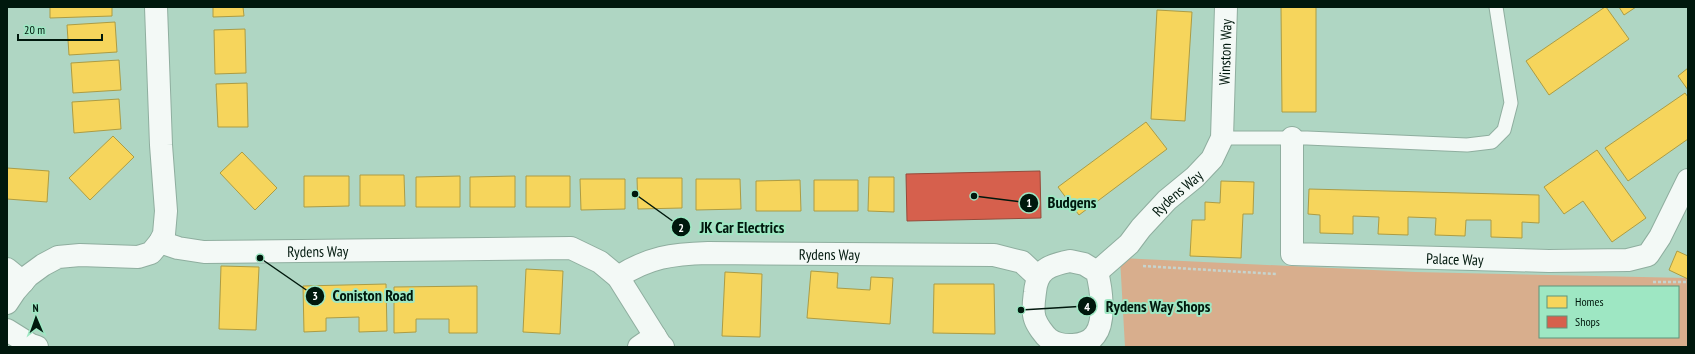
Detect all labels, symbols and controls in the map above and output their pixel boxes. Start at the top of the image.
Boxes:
scale bar [18,16,102,42]
street label: Winston Way [1214,18,1235,85]
text: 20 m [24,22,45,37]
street label: Rydens Way [1148,165,1207,220]
callout: Budgens [1019,189,1104,217]
text: Budgens [1048,192,1097,212]
text: 1 [1026,195,1032,210]
callout: JK Car Electrics [671,213,792,241]
text: JK Car Electrics [699,217,785,237]
text: 2 [678,220,684,235]
street label: Rydens Way [287,241,349,261]
street label: Rydens Way [799,244,860,264]
street label: Palace Way [1426,248,1484,269]
callout: Coniston Road [305,282,421,310]
text: Coniston Road [333,285,413,305]
legend [1539,286,1679,338]
text: 3 [312,288,318,303]
callout: Rydens Way Shops [1077,292,1219,320]
text: Homes [1575,294,1603,309]
text: Rydens Way Shops [1106,296,1211,316]
north arrow [16,298,56,338]
text: 4 [1084,299,1090,314]
text: N [32,301,39,315]
text: Shops [1575,314,1600,329]

